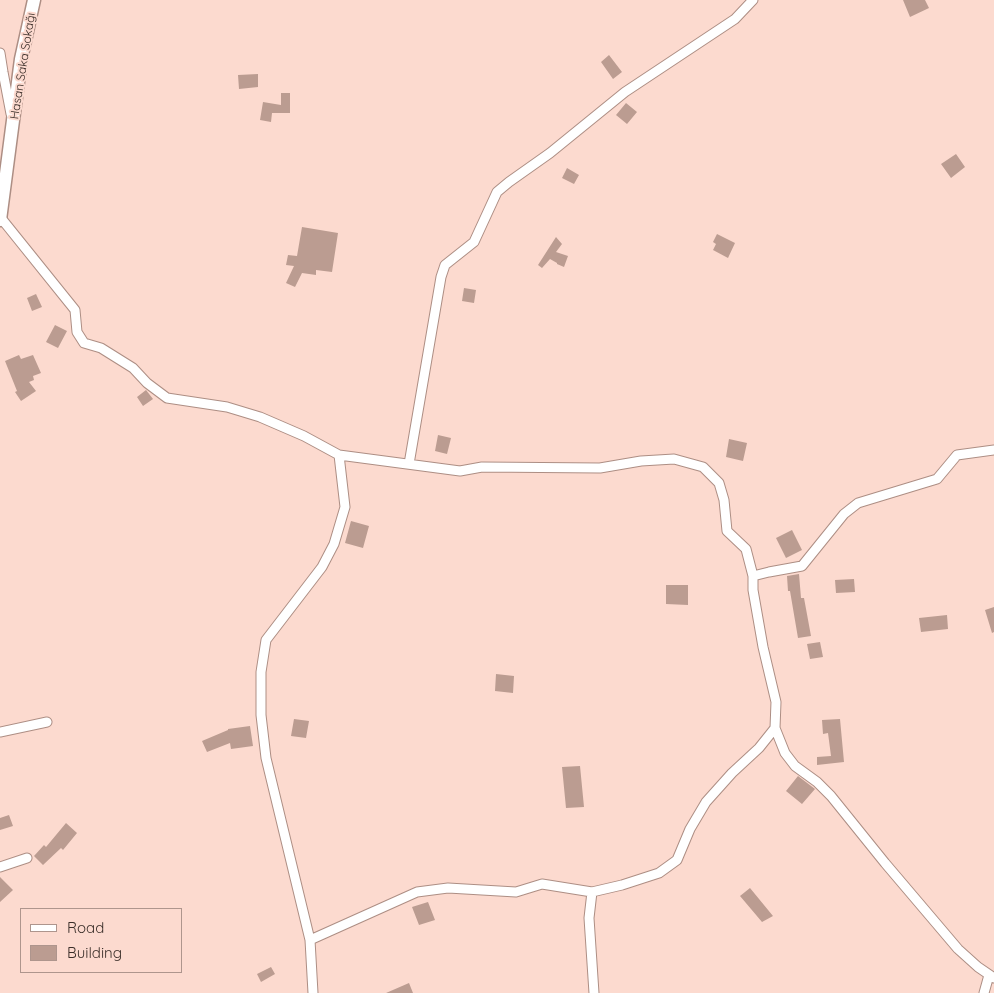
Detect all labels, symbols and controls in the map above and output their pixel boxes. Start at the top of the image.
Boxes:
street label: Hasan Saka Sokağı [7,12,39,120]
legend [20,908,182,973]
text: Road [67,918,104,937]
text: Building [67,943,122,962]

